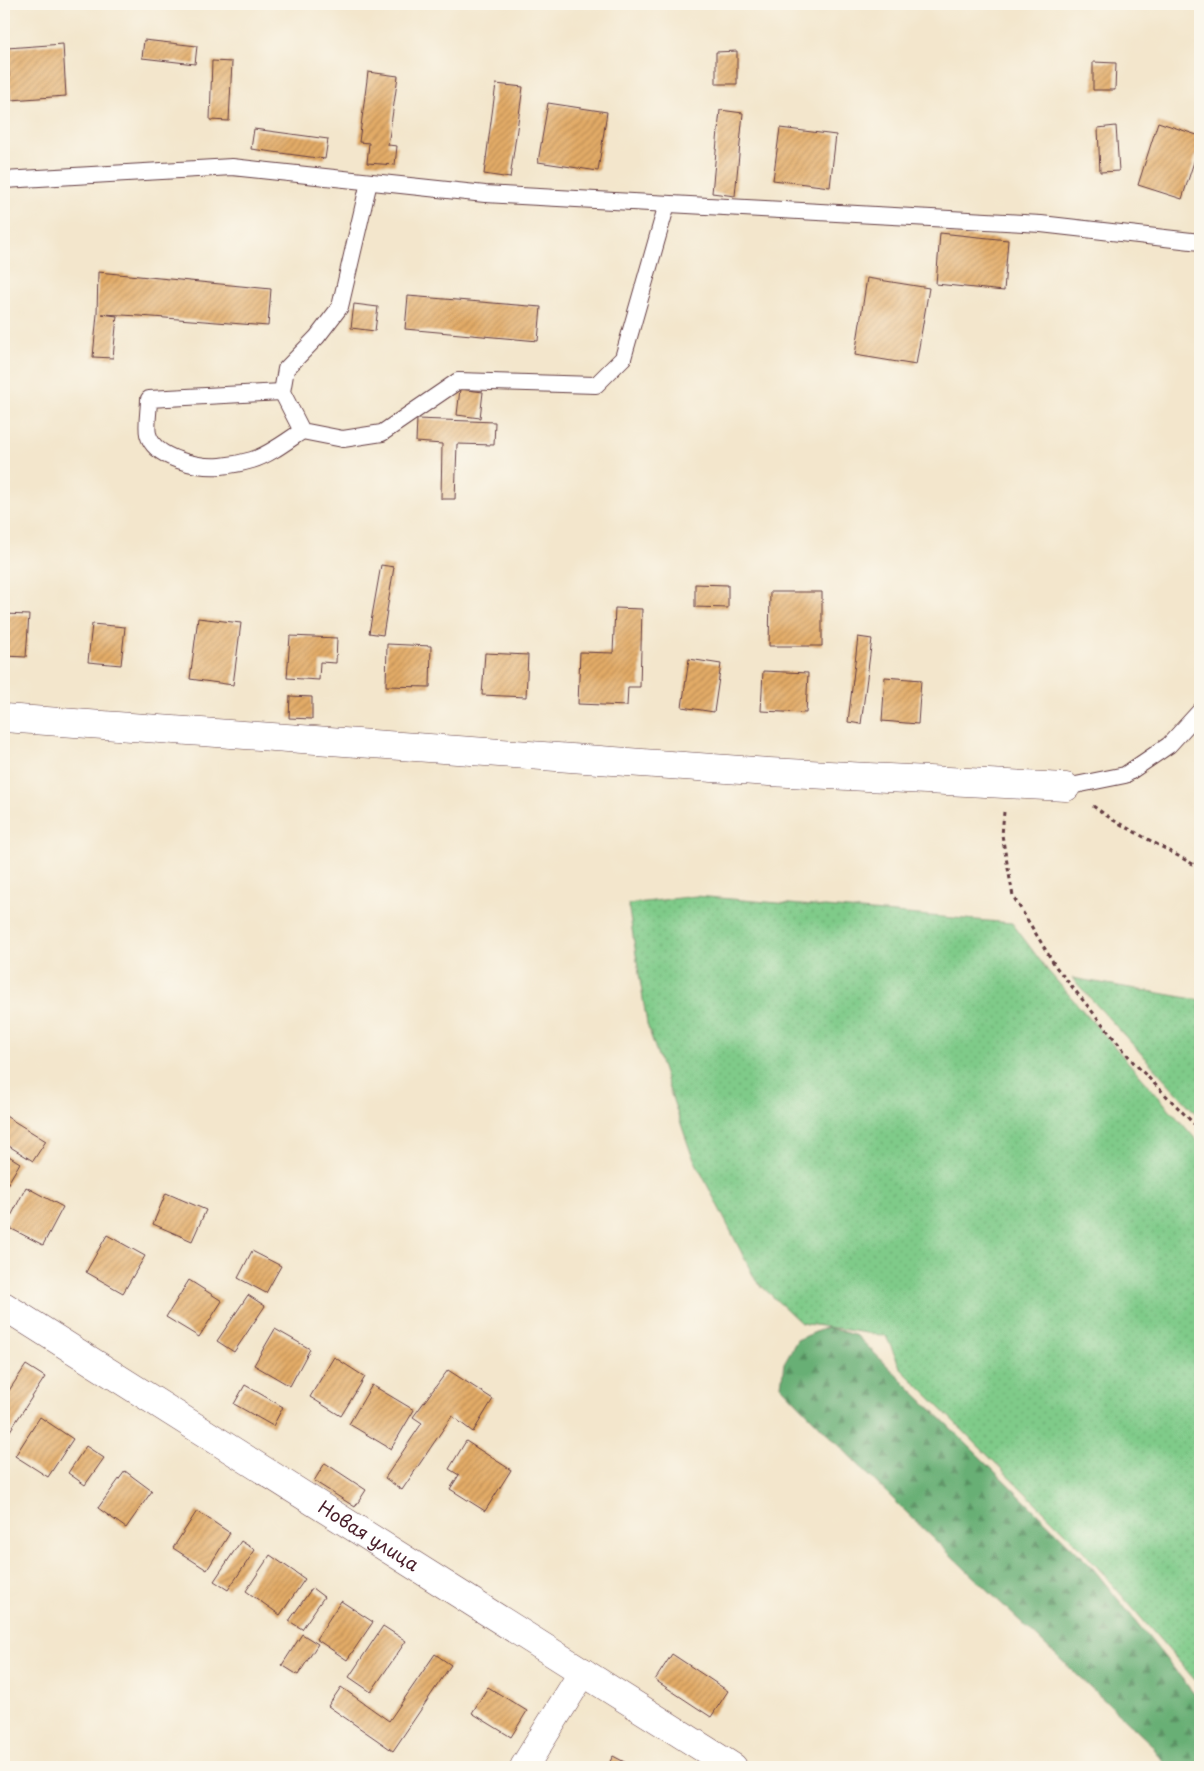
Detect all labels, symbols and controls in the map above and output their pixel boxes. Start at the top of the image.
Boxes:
street label: Новая улица [313,1493,425,1577]

